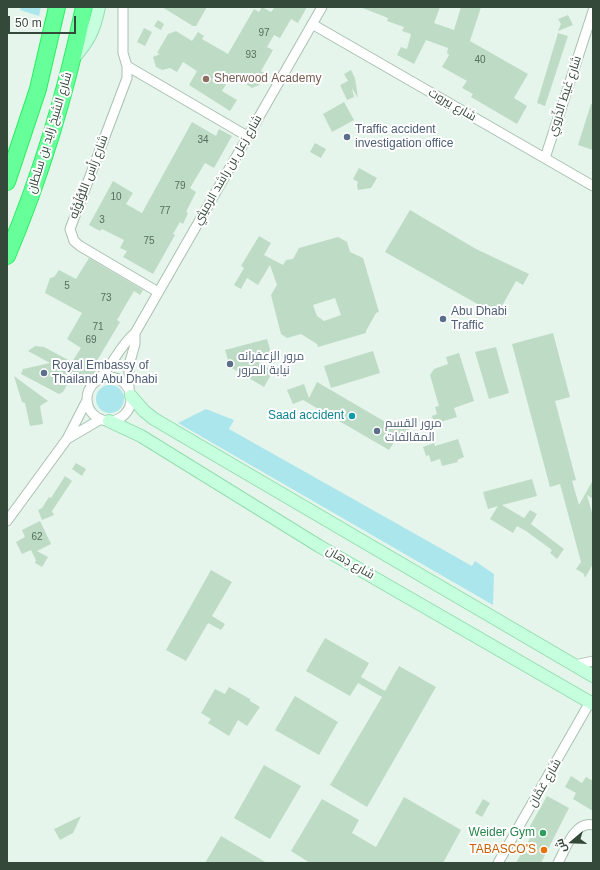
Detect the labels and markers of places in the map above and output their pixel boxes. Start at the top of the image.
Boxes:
place label: Sherwood Academy [214,72,321,86]
marker: Sherwood Academy [201,74,211,84]
place label: Traffic accident investigation office [355,123,454,151]
marker: Traffic accident investigation office [342,132,352,142]
place label: Abu Dhabi Traffic [451,305,507,333]
marker: Abu Dhabi Traffic [438,314,448,324]
place label: مرور الزعفرانه نيابة المرور [238,350,304,378]
place label: Royal Embassy of Thailand Abu Dhabi [52,359,157,387]
marker: مرور الزعفرانه نيابة المرور [225,359,235,369]
marker: Royal Embassy of Thailand Abu Dhabi [39,368,49,378]
place label: Saad accident [268,409,344,423]
marker: Saad accident [347,411,357,421]
place label: مرور القسم المقالفات [385,417,442,445]
marker: مرور القسم المقالفات [372,426,382,436]
place label: Weider Gym [469,826,535,840]
marker: Weider Gym [538,828,548,838]
place label: TABASCO'S [469,843,536,857]
marker: TABASCO'S [539,845,549,855]

